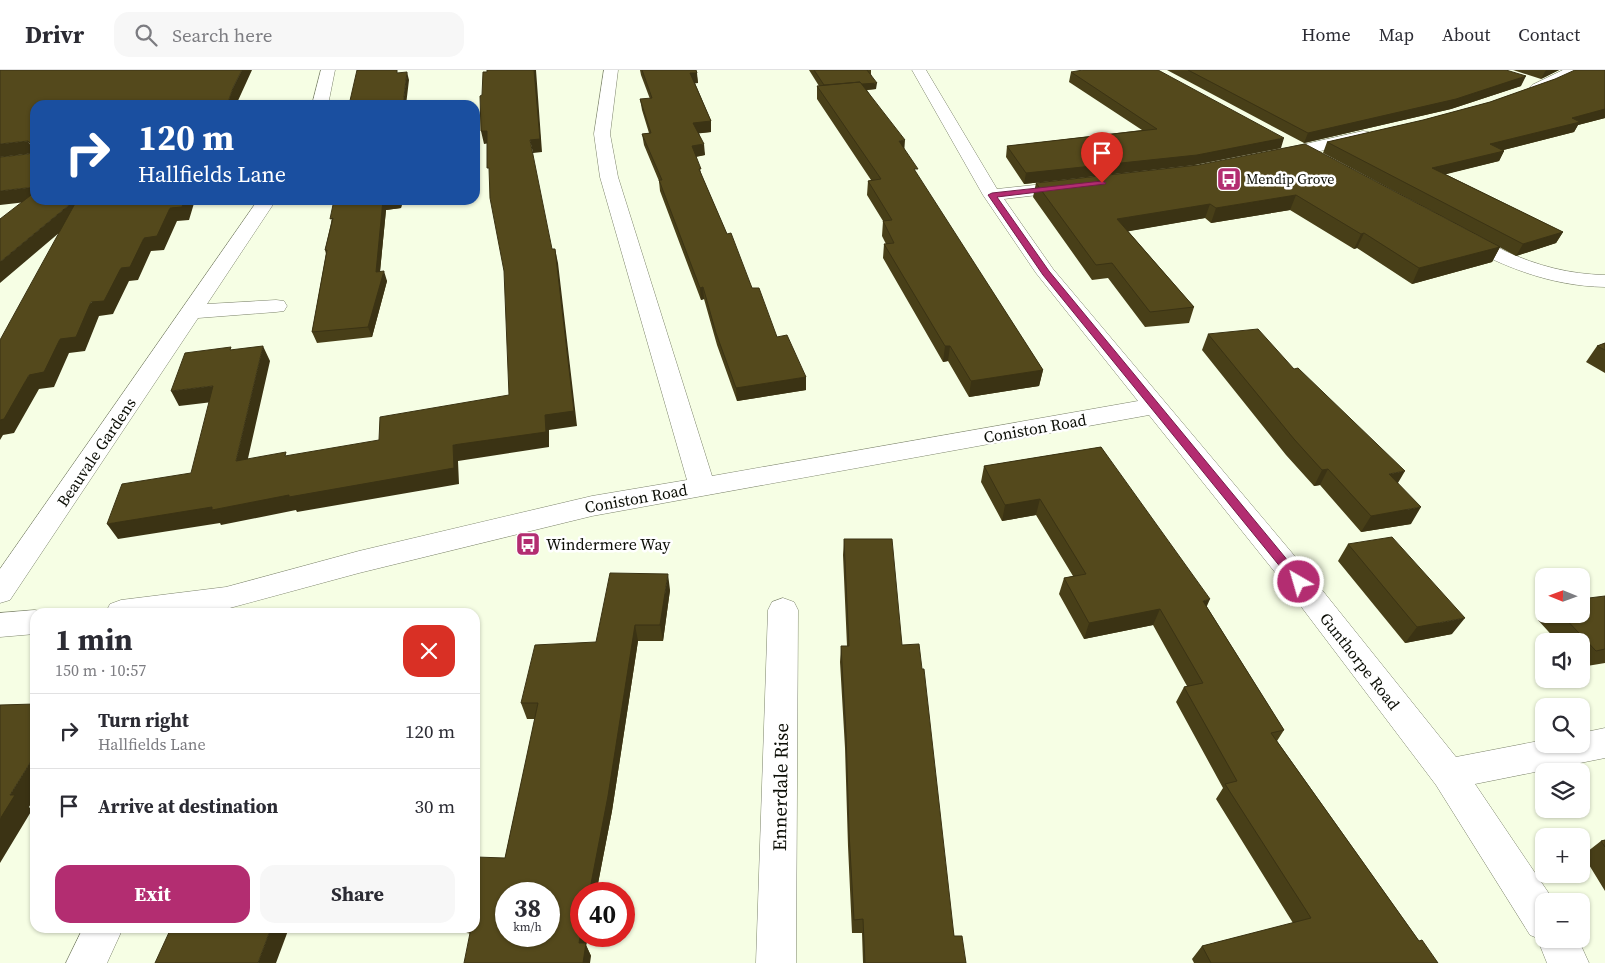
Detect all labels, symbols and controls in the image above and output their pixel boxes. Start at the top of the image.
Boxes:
search box [114,12,464,57]
text: Drivr [25,18,84,51]
icon: search [132,21,160,49]
text: Search here [172,22,273,48]
text: Home [1302,22,1351,47]
text: Map [1379,22,1414,47]
text: About [1442,22,1490,47]
text: Contact [1518,22,1580,47]
text: 120 m [138,114,234,162]
icon: right [55,120,120,185]
pin [1081,132,1123,183]
icon: arrive [1088,139,1116,167]
text: Hallfields Lane [138,159,286,189]
bus stop icon: Mendip Grove [1216,166,1242,192]
place label: Mendip Grove [1246,169,1334,189]
street label: Beauvale Gardens [51,393,141,511]
street label: Coniston Road [982,408,1088,448]
street label: Coniston Road [583,478,689,518]
bus stop icon: Windermere Way [515,531,541,557]
place label: Windermere Way [546,533,671,555]
position arrow [1272,555,1324,607]
north arrow [1535,568,1590,622]
map controls [1535,568,1590,948]
street label: Gunthorpe Road [1315,608,1405,714]
text: 1 min [55,619,133,660]
button: close [403,625,455,677]
button: sound [1535,633,1590,688]
text: 150 m · 10:57 [55,659,146,681]
button: search [1535,698,1590,753]
text: Turn right [98,707,189,733]
icon: right [55,717,83,745]
text: 120 m [405,718,455,744]
street label: Ennerdale Rise [766,723,794,851]
text: Hallfields Lane [98,733,206,755]
button: layers [1535,763,1590,818]
icon: arrive [55,792,83,820]
text: Arrive at destination [98,793,278,819]
text: 30 m [414,793,455,819]
button: + [1535,828,1590,883]
button: Exit [55,865,250,923]
button: Share [260,865,455,923]
speed limit sign: 40 [570,882,635,947]
text: 38 [514,891,541,925]
button: − [1535,893,1590,948]
text: km/h [513,919,542,935]

